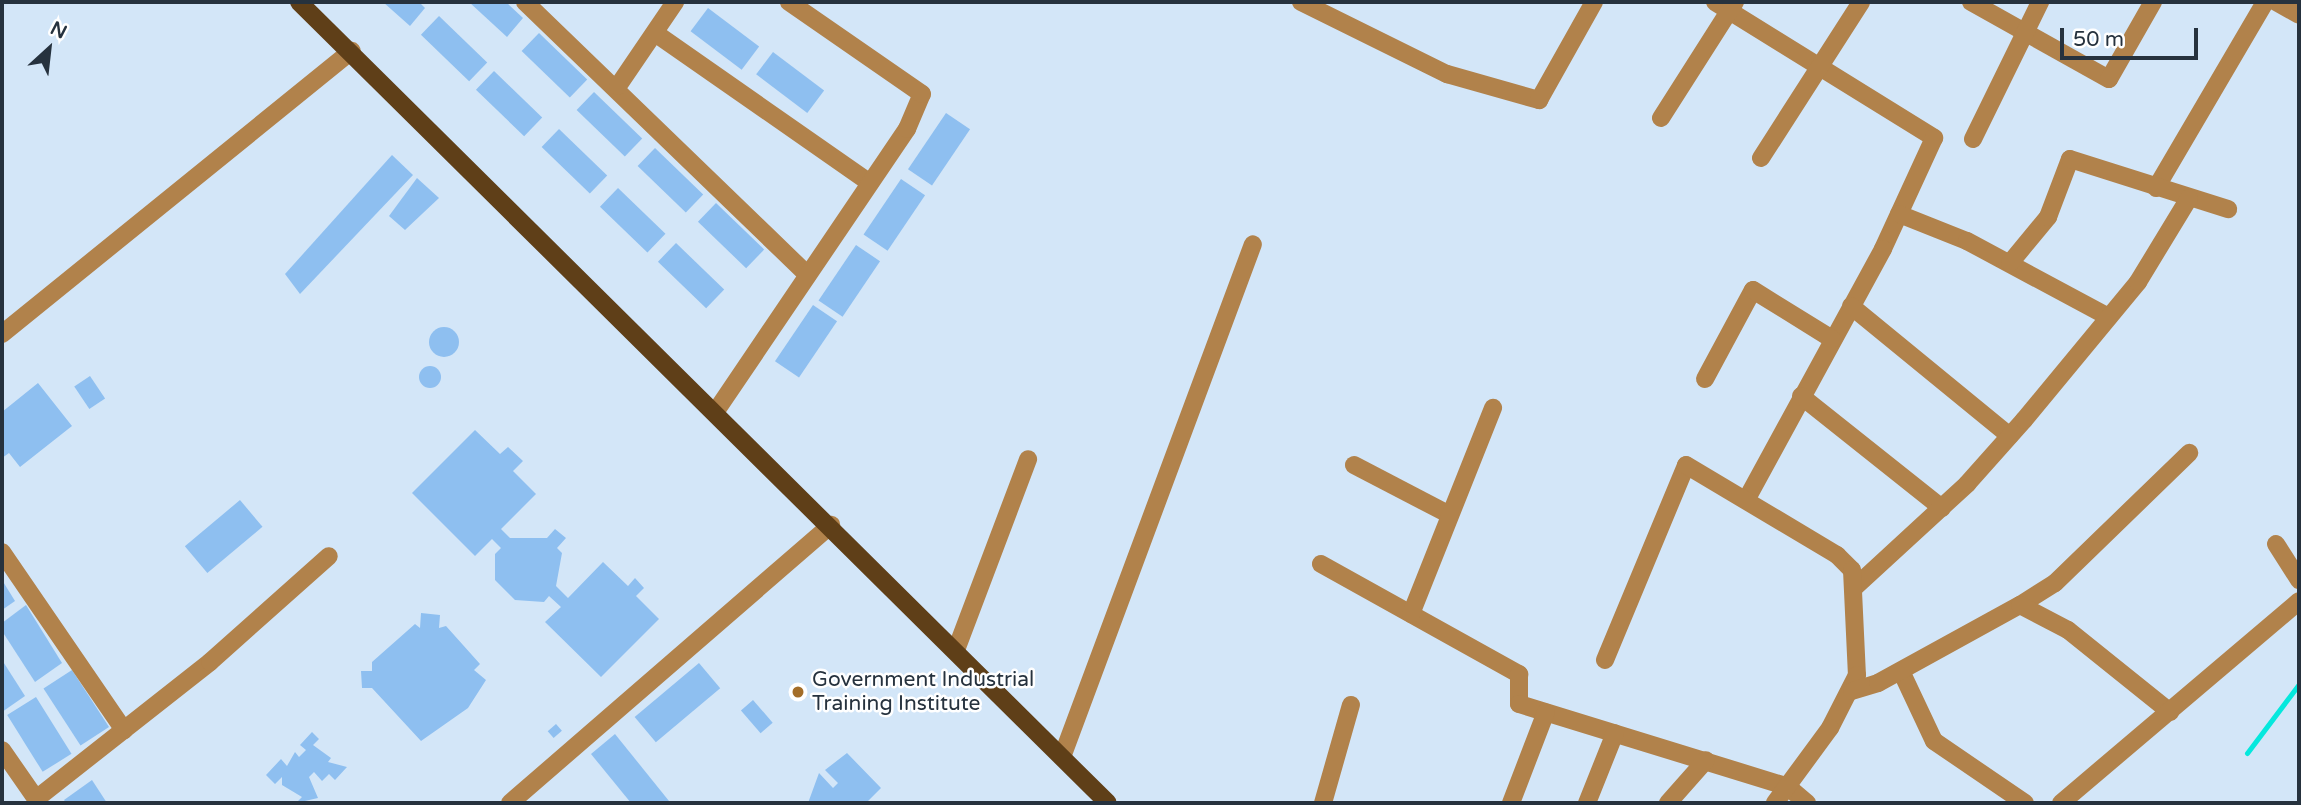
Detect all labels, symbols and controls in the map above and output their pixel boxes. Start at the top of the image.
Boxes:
north arrow [14,14,84,84]
scale bar [2063,14,2201,58]
text: N [47,17,70,44]
text: 50 m [2073,27,2124,52]
place label: Government Industrial Training Institute [812,667,1034,717]
marker: Government Industrial Training Institute [790,684,806,700]

